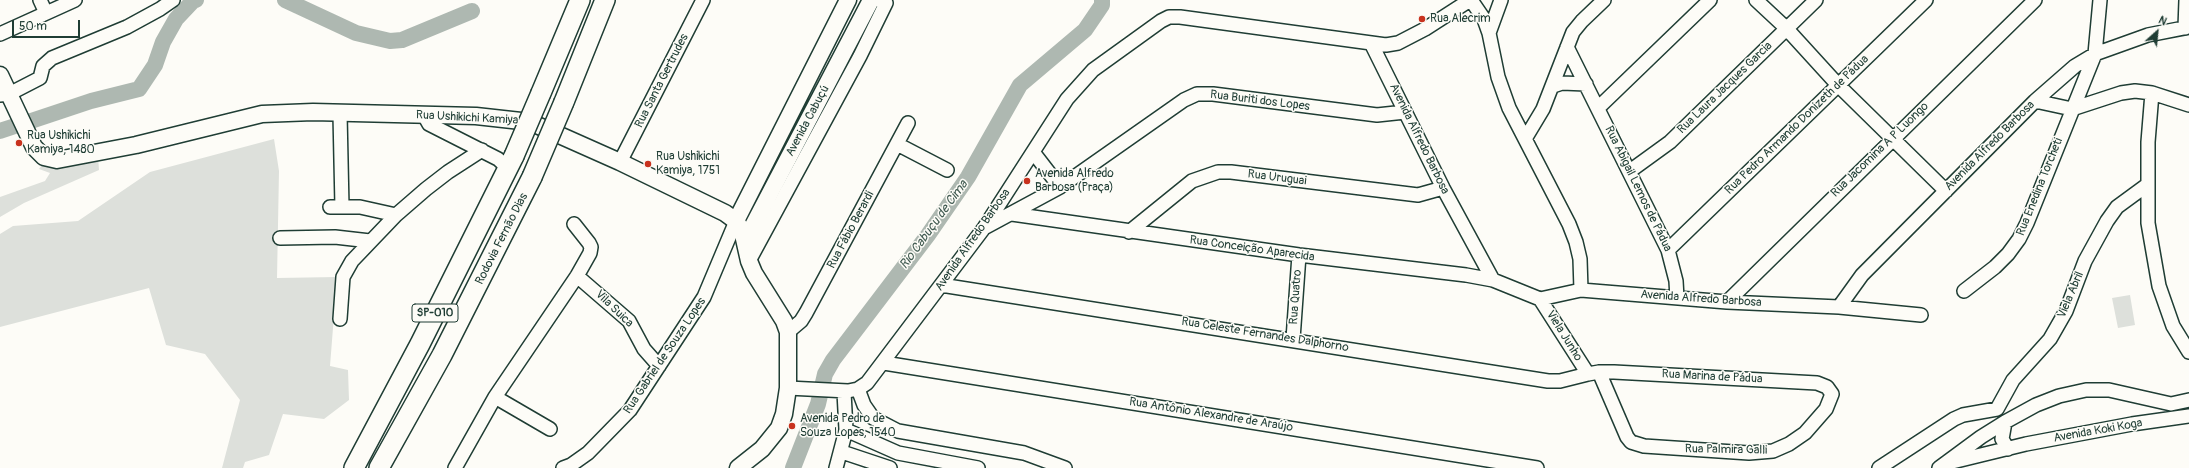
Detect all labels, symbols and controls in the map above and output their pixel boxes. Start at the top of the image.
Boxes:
scale bar [14,12,82,38]
place label: Rua Alecrim [1430,12,1491,26]
north arrow [2137,12,2177,52]
text: N [2156,13,2169,28]
marker: Rua Alecrim [1417,14,1427,24]
text: 50 m [19,19,47,34]
street label: Rua Santa Gertrudes [632,32,692,130]
street label: Rua Laura Jacques Garcia [1675,39,1775,137]
street label: Rua Pedro Armando Donizeth de Pádua [1722,52,1872,198]
street label: Avenida Alfredo Barbosa [1386,81,1452,197]
street label: Avenida Cabuçú [783,83,833,159]
street label: Rua Buriti dos Lopes [1209,88,1311,114]
street label: Avenida Alfredo Barbosa [1942,98,2038,194]
street label: Rua Jacomina A P Luongo [1828,100,1932,200]
street label: Rua Ushikichi Kamiya [415,108,519,128]
street label: Rua Abigail Lemos de Pádua [1601,124,1675,254]
place label: Rua Ushikichi Kamiya, 1480 [27,129,95,157]
street label: Rua Enedina Torcheti [2014,136,2066,238]
marker: Rua Ushikichi Kamiya, 1480 [14,138,24,148]
place label: Rua Ushikichi Kamiya, 1751 [656,150,720,178]
marker: Rua Ushikichi Kamiya, 1751 [643,159,653,169]
place label: Avenida Alfredo Barbosa (Praça) [1035,167,1114,195]
street label: Rua Uruguai [1247,167,1307,189]
marker: Avenida Alfredo Barbosa (Praça) [1022,176,1032,186]
water label: Rio Cabuçu de Cima [897,178,971,272]
street label: Avenida Alfredo Barbosa [932,186,1014,294]
street label: Rua Fábio Berardi [825,189,877,271]
street label: Rodovia Fernão Dias [473,191,531,287]
street label: Rua Conceição Aparecida [1189,233,1315,265]
street label: Rua Quatro [1287,269,1305,325]
street label: Viela Abril [2055,270,2087,320]
street label: Vila Suica [592,287,636,331]
street label: Avenida Alfredo Barbosa [1640,288,1762,310]
street label: Rua Gabriel de Souza Lopes [621,295,709,417]
road number: SP-010 [412,304,458,322]
street label: Viela Junho [1543,308,1585,364]
street label: Rua Celeste Fernandes Dalphorno [1180,315,1350,355]
street label: Rua Marina de Pádua [1661,367,1763,387]
street label: Rua Antônio Alexandre de Araújo [1128,395,1294,435]
place label: Avenida Pedro de Souza Lopes, 1540 [800,412,896,440]
street label: Avenida Koki Koga [2053,416,2143,446]
marker: Avenida Pedro de Souza Lopes, 1540 [787,421,797,431]
street label: Rua Palmira Galli [1685,442,1767,458]

